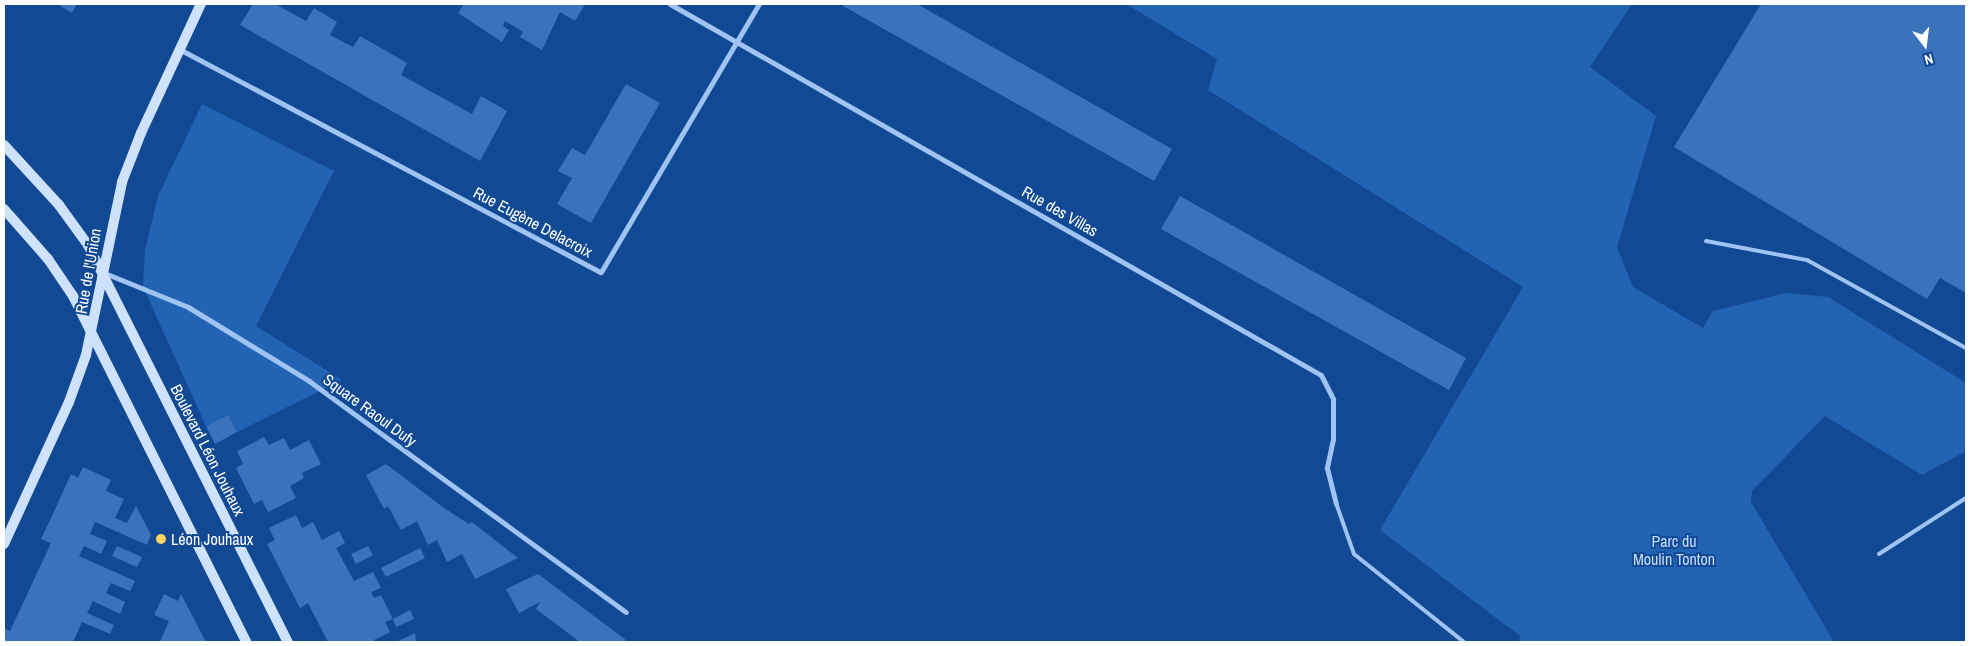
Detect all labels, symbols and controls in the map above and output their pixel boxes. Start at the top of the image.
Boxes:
north arrow [1900,20,1950,70]
text: N [1923,50,1935,69]
street label: Rue des Villas [1019,182,1101,240]
street label: Rue Eugène Delacroix [470,183,596,261]
street label: Rue de l'Union [71,227,105,315]
street label: Square Raoul Dufy [320,370,420,450]
street label: Boulevard Léon Jouhaux [166,381,250,519]
place label: Léon Jouhaux [171,529,253,549]
park label: Parc du Moulin Tonton [1633,531,1715,569]
marker: Léon Jouhaux [155,533,167,545]

